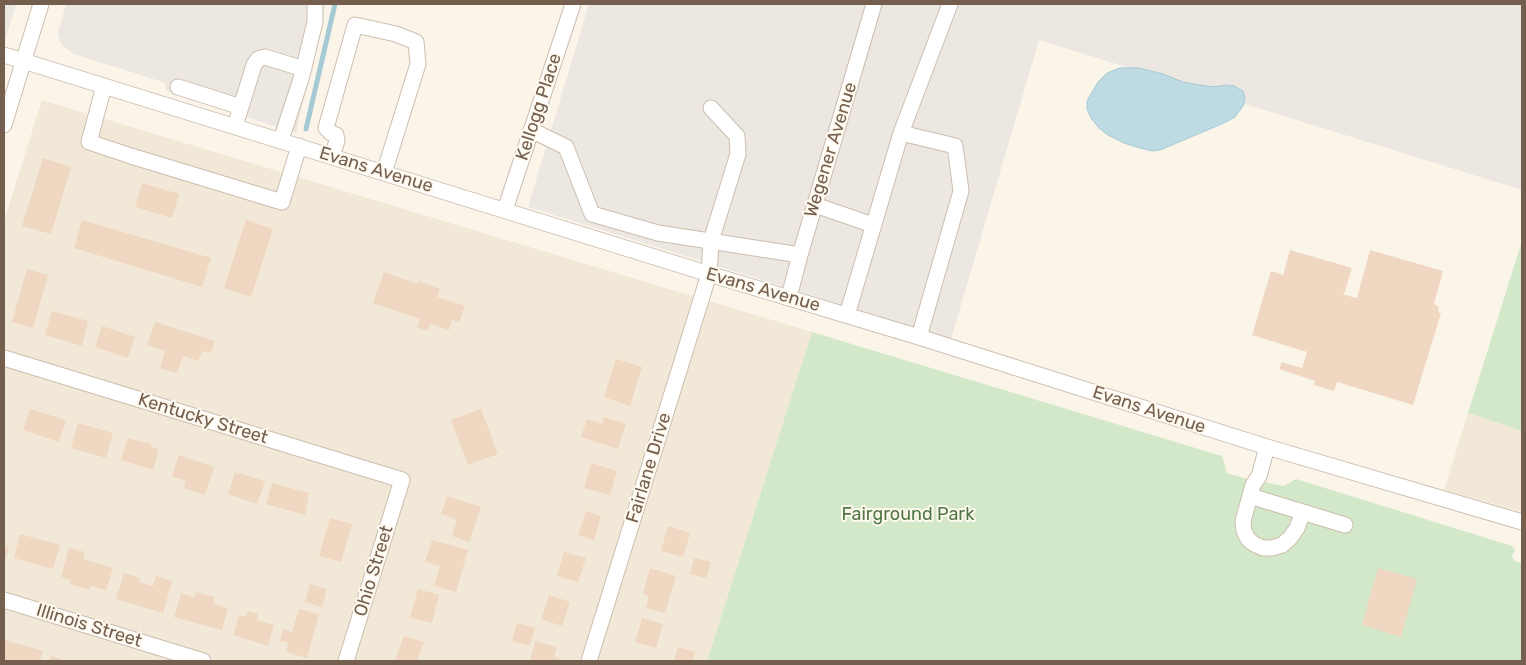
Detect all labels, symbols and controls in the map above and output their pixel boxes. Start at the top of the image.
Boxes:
street label: Kellogg Place [512,51,566,163]
street label: Wegener Avenue [800,80,862,220]
street label: Evans Avenue [317,142,435,198]
street label: Evans Avenue [703,263,823,317]
street label: Evans Avenue [1090,382,1208,438]
street label: Kentucky Street [135,389,271,449]
street label: Fairlane Drive [622,410,676,526]
park label: Fairground Park [842,504,974,526]
street label: Ohio Street [350,523,398,619]
street label: Illinois Street [34,600,144,652]

